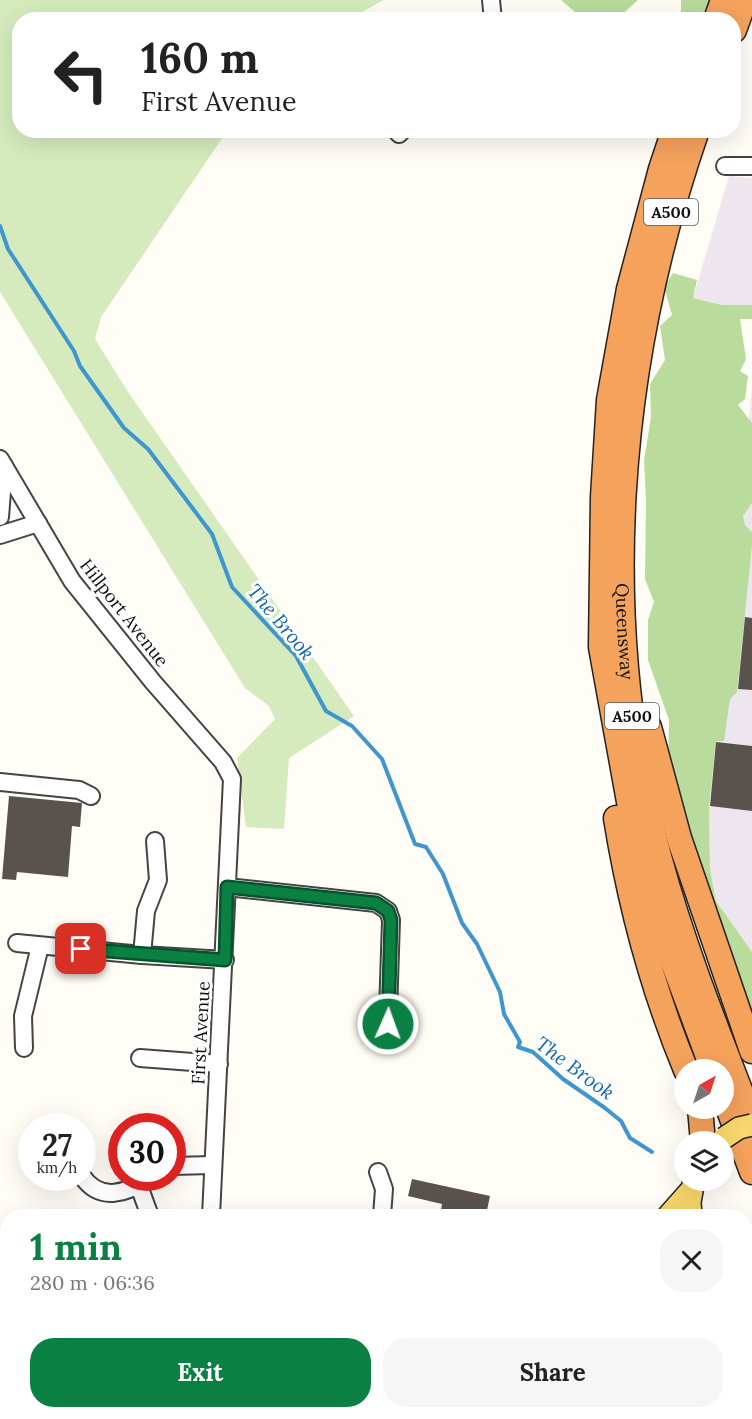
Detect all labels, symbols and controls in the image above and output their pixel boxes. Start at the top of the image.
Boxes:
text: 160 m [141,31,259,85]
icon: left [42,36,120,114]
text: First Avenue [141,84,297,118]
road number: A500 [644,199,698,225]
street label: Hillport Avenue [75,554,174,671]
water label: The Brook [242,579,320,665]
street label: Queensway [611,583,639,681]
road number: A500 [605,703,659,729]
pin [55,923,106,974]
icon: arrive [64,932,97,965]
street label: First Avenue [186,980,215,1085]
position arrow [356,992,420,1056]
water label: The Brook [531,1031,620,1105]
north arrow [674,1059,734,1119]
map controls [674,1059,734,1191]
speed limit sign: 30 [108,1113,186,1191]
text: 27 [42,1126,72,1164]
button: layers [674,1131,734,1191]
text: km/h [37,1158,77,1177]
text: 1 min [30,1224,122,1270]
button: close [660,1229,723,1292]
text: 280 m · 06:36 [30,1270,155,1295]
button: Exit [30,1338,371,1407]
button: Share [383,1338,723,1407]

